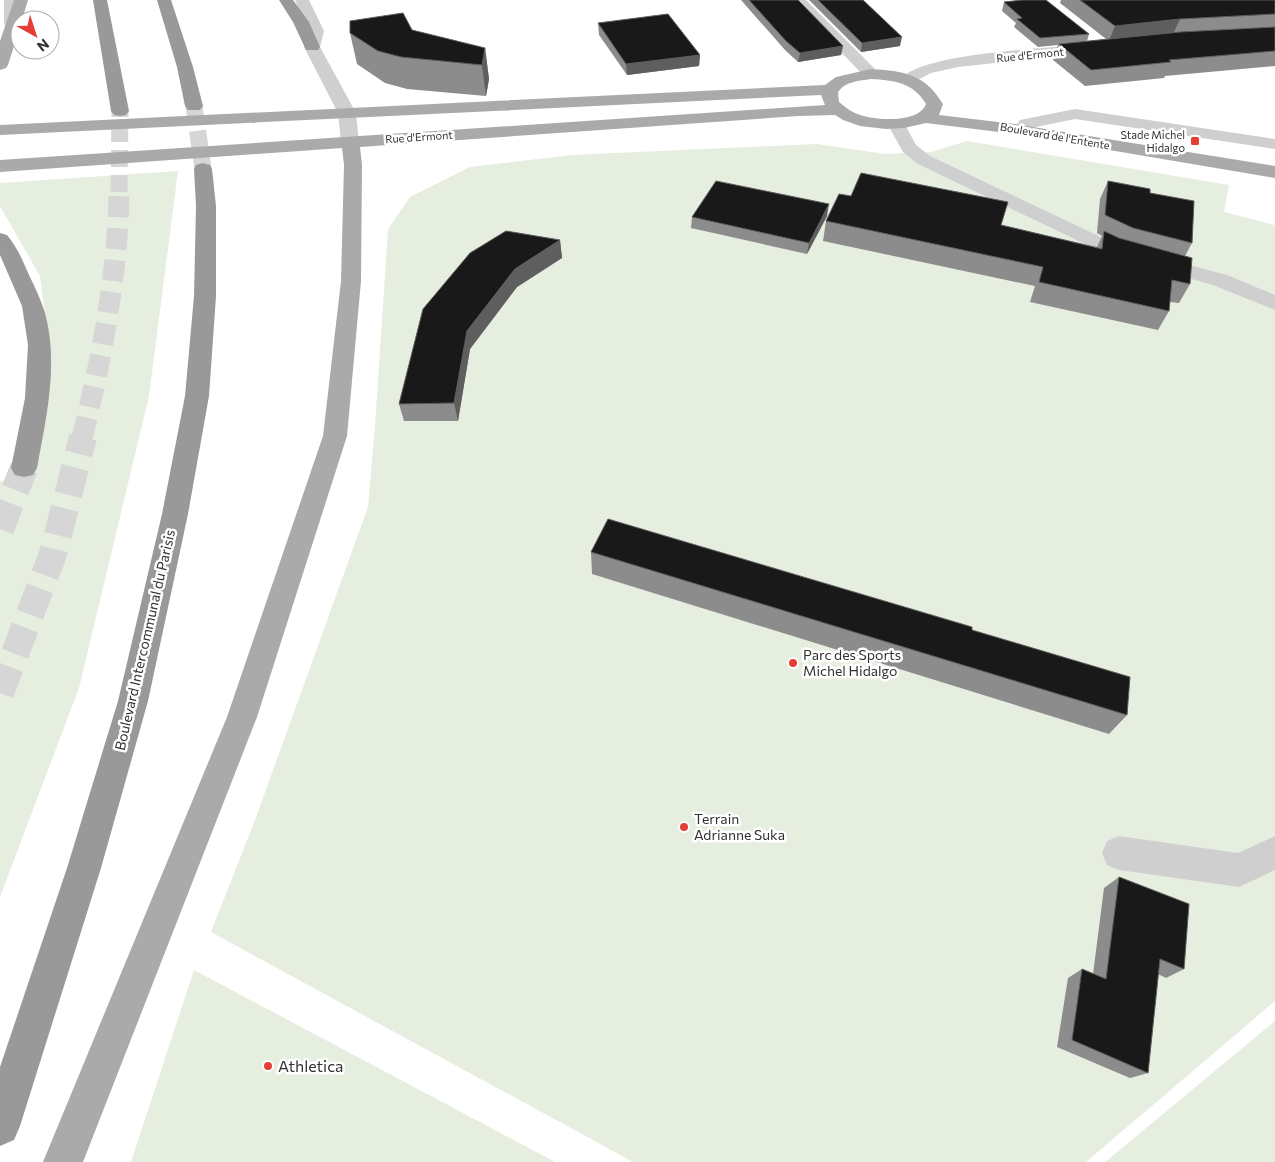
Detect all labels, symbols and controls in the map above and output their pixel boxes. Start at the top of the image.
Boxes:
north arrow [10,10,60,60]
text: N [34,36,53,55]
street label: Rue d'Ermont [996,44,1065,65]
street label: Boulevard de l'Entente [999,119,1111,152]
street label: Rue d'Ermont [385,128,454,145]
place label: Stade Michel Hidalgo [1120,128,1185,154]
marker: Stade Michel Hidalgo [1189,135,1201,147]
street label: Boulevard Intercommunal du Parisis [111,528,178,752]
place label: Parc des Sports Michel Hidalgo [803,646,901,679]
marker: Parc des Sports Michel Hidalgo [787,657,799,669]
place label: Terrain Adrianne Suka [694,810,785,843]
marker: Terrain Adrianne Suka [678,821,690,833]
place label: Athletica [278,1056,343,1075]
marker: Athletica [262,1060,274,1072]

